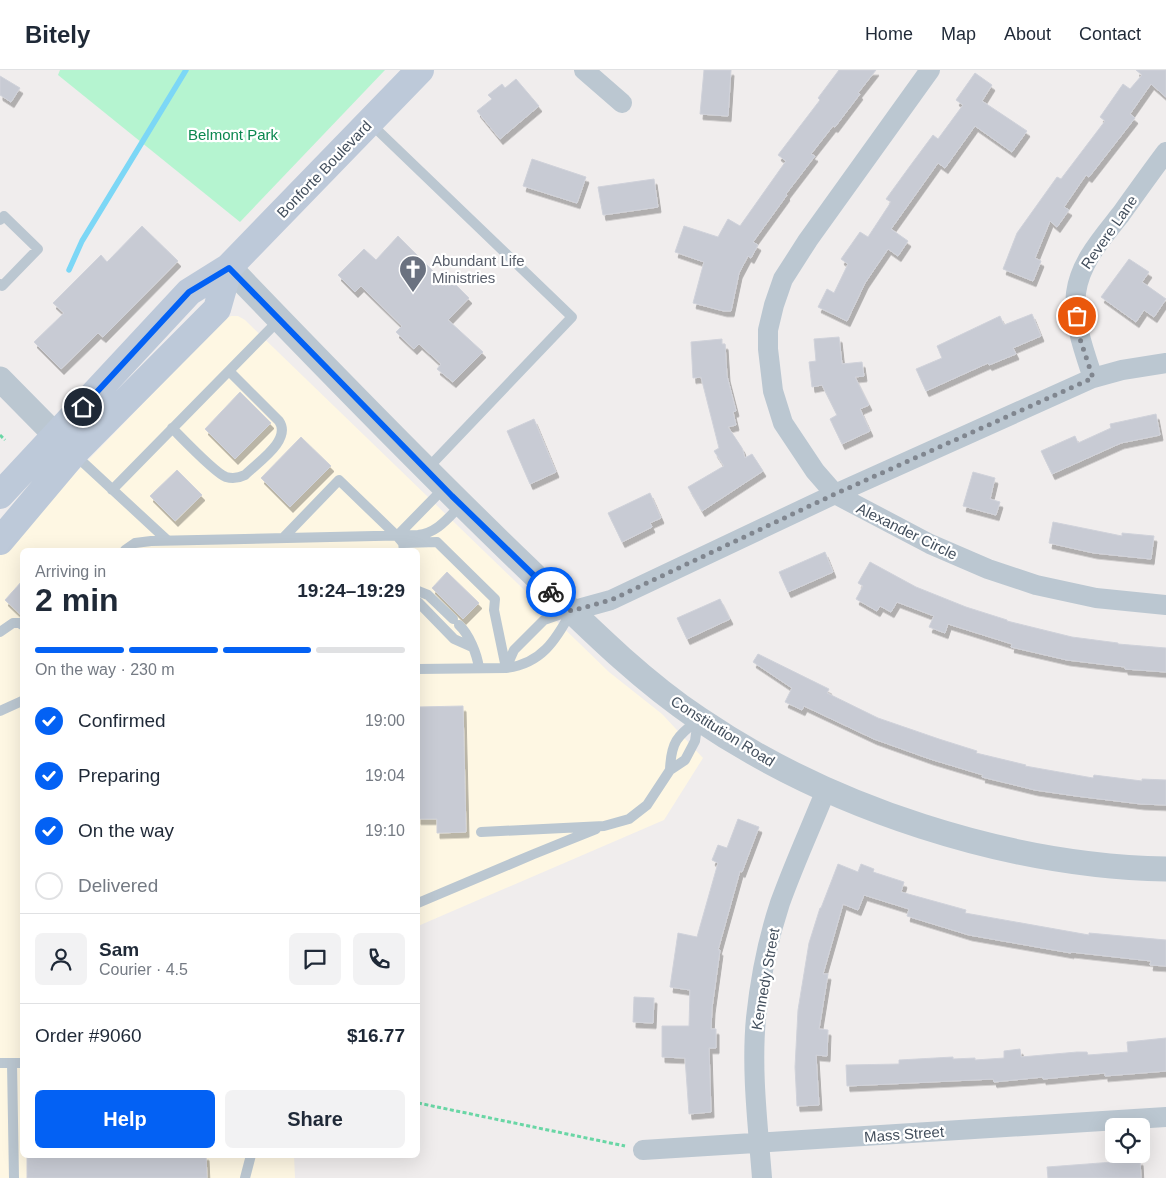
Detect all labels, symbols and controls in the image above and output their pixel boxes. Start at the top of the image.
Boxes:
text: Bitely [25,21,90,48]
text: Home [865,24,913,44]
text: Map [941,24,976,44]
text: About [1004,24,1051,44]
text: Contact [1079,24,1141,44]
street label: Bonforte Boulevard [273,117,375,221]
park label: Belmont Park [188,126,279,143]
street label: Revere Lane [1077,192,1141,272]
place label: Abundant Life Ministries [432,252,525,286]
church icon: Abundant Life Ministries [398,254,428,293]
pin [1056,295,1098,337]
icon: bag [1063,302,1091,330]
pin [62,386,104,428]
icon: home [69,393,97,421]
street label: Alexander Circle [854,499,960,563]
text: Arriving in [35,563,106,580]
courier [526,567,576,617]
icon: bike [537,578,565,606]
text: 19:24–19:29 [297,580,405,601]
text: 2 min [35,582,119,618]
text: On the way · 230 m [35,661,175,678]
street label: Constitution Road [668,692,778,770]
icon: check [35,707,63,735]
text: Confirmed [78,710,166,731]
text: 19:00 [365,712,405,729]
icon: check [35,762,63,790]
text: Preparing [78,765,160,786]
text: 19:04 [365,767,405,784]
icon: check [35,817,63,845]
text: On the way [78,820,174,841]
text: 19:10 [365,822,405,839]
text: Delivered [78,875,158,896]
street label: Kennedy Street [748,926,782,1031]
button: person [35,933,87,985]
button: chat [289,933,341,985]
button: phone [353,933,405,985]
text: Sam [99,939,139,960]
text: Courier · 4.5 [99,961,188,978]
text: Order #9060 [35,1025,142,1046]
text: $16.77 [347,1025,405,1046]
button: Help [35,1090,215,1148]
button: Share [225,1090,405,1148]
map controls [1105,1118,1150,1163]
button: locate [1105,1118,1150,1163]
street label: Mass Street [863,1123,945,1145]

